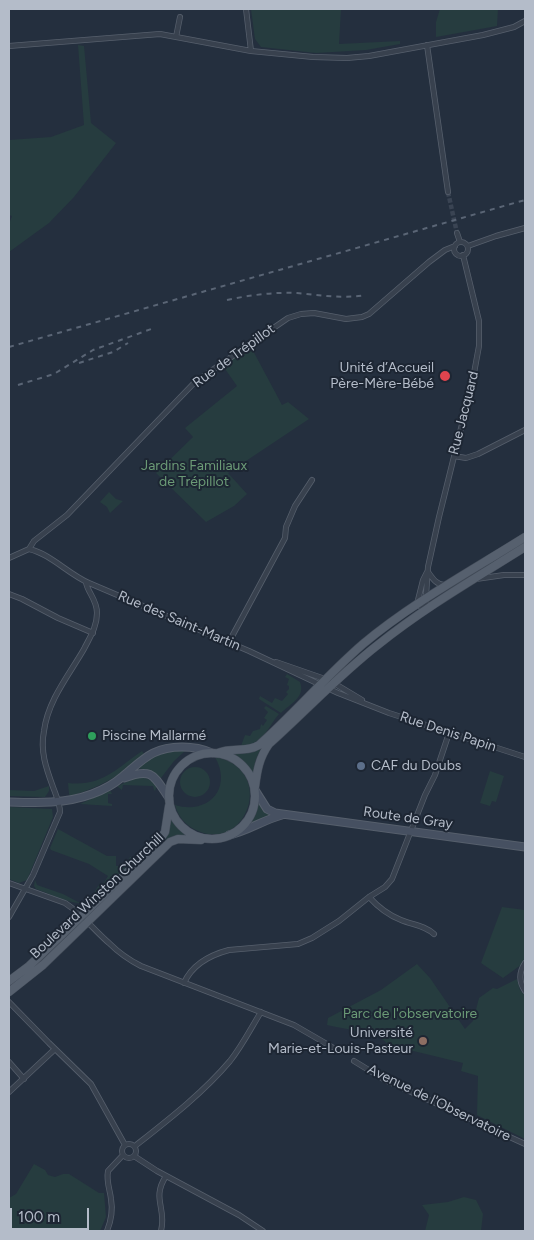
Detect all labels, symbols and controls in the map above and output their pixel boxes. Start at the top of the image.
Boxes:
street label: Rue de Trépillot [190,321,278,391]
place label: Unité d’Accueil Père-Mère-Bébé [330,360,434,392]
marker: Unité d’Accueil Père-Mère-Bébé [438,369,452,383]
street label: Rue Jacquard [445,369,483,457]
park label: Jardins Familiaux de Trépillot [141,458,247,491]
street label: Rue des Saint-Martin [115,588,243,654]
street label: Rue Denis Papin [398,708,498,756]
place label: Piscine Mallarmé [102,728,206,744]
marker: Piscine Mallarmé [86,730,98,742]
place label: CAF du Doubs [371,758,461,774]
marker: CAF du Doubs [355,760,367,772]
street label: Route de Gray [362,803,454,833]
street label: Boulevard Winston Churchill [27,830,167,962]
park label: Parc de l'observatoire [343,1006,477,1022]
place label: Université Marie-et-Louis-Pasteur [268,1025,413,1058]
marker: Université Marie-et-Louis-Pasteur [417,1035,429,1047]
street label: Avenue de l'Observatoire [365,1061,513,1145]
scale bar [12,1198,91,1230]
text: 100 m [18,1208,60,1226]

